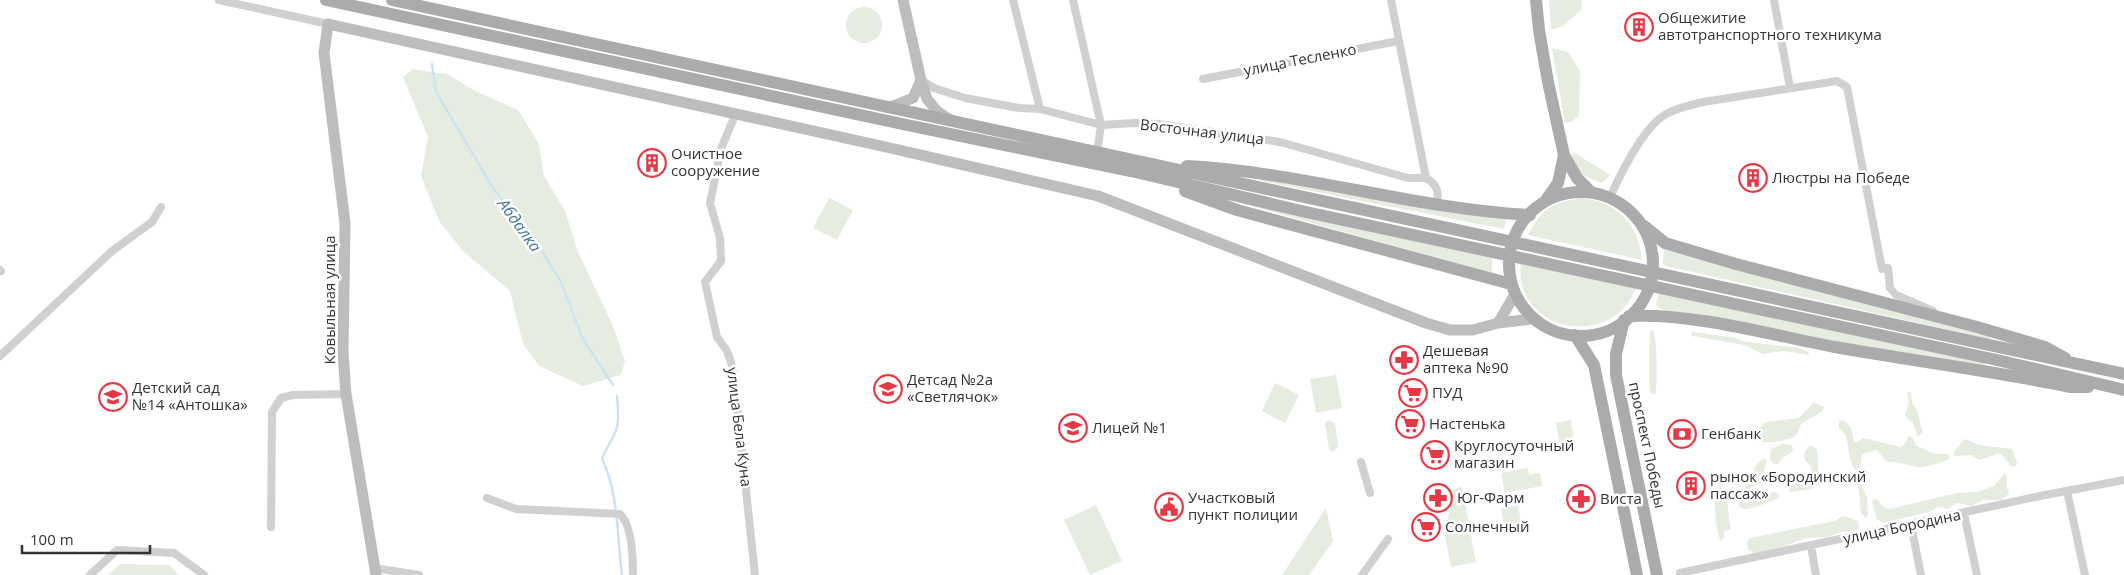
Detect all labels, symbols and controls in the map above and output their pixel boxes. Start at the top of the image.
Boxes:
place label: Общежитие автотранспортного техникума [1658,7,1882,44]
building icon: Общежитие автотранспортного техникума [1624,12,1654,42]
street label: улица Тесленко [1242,38,1358,80]
street label: Восточная улица [1139,113,1265,149]
place label: Очистное сооружение [671,143,760,180]
building icon: Очистное сооружение [637,148,667,178]
building icon: Люстры на Победе [1738,163,1768,193]
place label: Люстры на Победе [1772,167,1910,187]
water label: Абдалка [493,193,547,256]
street label: Ковыльная улица [319,235,339,365]
place label: Дешевая аптека №90 [1423,340,1509,377]
pharmacy icon: Дешевая аптека №90 [1389,345,1419,375]
street label: улица Бела Куна [723,366,757,488]
place label: Детсад №2а «Светлячок» [907,369,998,406]
school or university icon: Детсад №2а «Светлячок» [873,374,903,404]
place label: Детский сад №14 «Антошка» [132,377,248,414]
supermarket icon: ПУД [1398,378,1428,408]
street label: проспект Победы [1625,380,1671,510]
school or university icon: Детский сад №14 «Антошка» [98,382,128,412]
place label: ПУД [1432,382,1462,402]
supermarket icon: Настенька [1395,409,1425,439]
school or university icon: Лицей №1 [1058,413,1088,443]
place label: Настенька [1429,413,1506,433]
place label: Лицей №1 [1092,417,1167,437]
bank icon: Генбанк [1667,419,1697,449]
place label: Генбанк [1701,423,1761,443]
place label: Круглосуточный магазин [1454,435,1574,472]
supermarket icon: Круглосуточный магазин [1420,440,1450,470]
place label: рынок «Бородинский пассаж» [1710,466,1866,503]
building icon: рынок «Бородинский пассаж» [1676,471,1706,501]
pharmacy icon: Юг-Фарм [1423,483,1453,513]
pharmacy icon: Виста [1566,484,1596,514]
place label: Участковый пункт полиции [1188,487,1298,524]
place label: Юг-Фарм [1457,487,1524,507]
place label: Виста [1600,488,1642,508]
public building icon: Участковый пункт полиции [1154,492,1184,522]
street label: улица Бородина [1841,504,1962,548]
supermarket icon: Солнечный [1411,512,1441,542]
place label: Солнечный [1445,516,1530,536]
scale bar [22,522,150,554]
text: 100 m [30,529,74,549]

